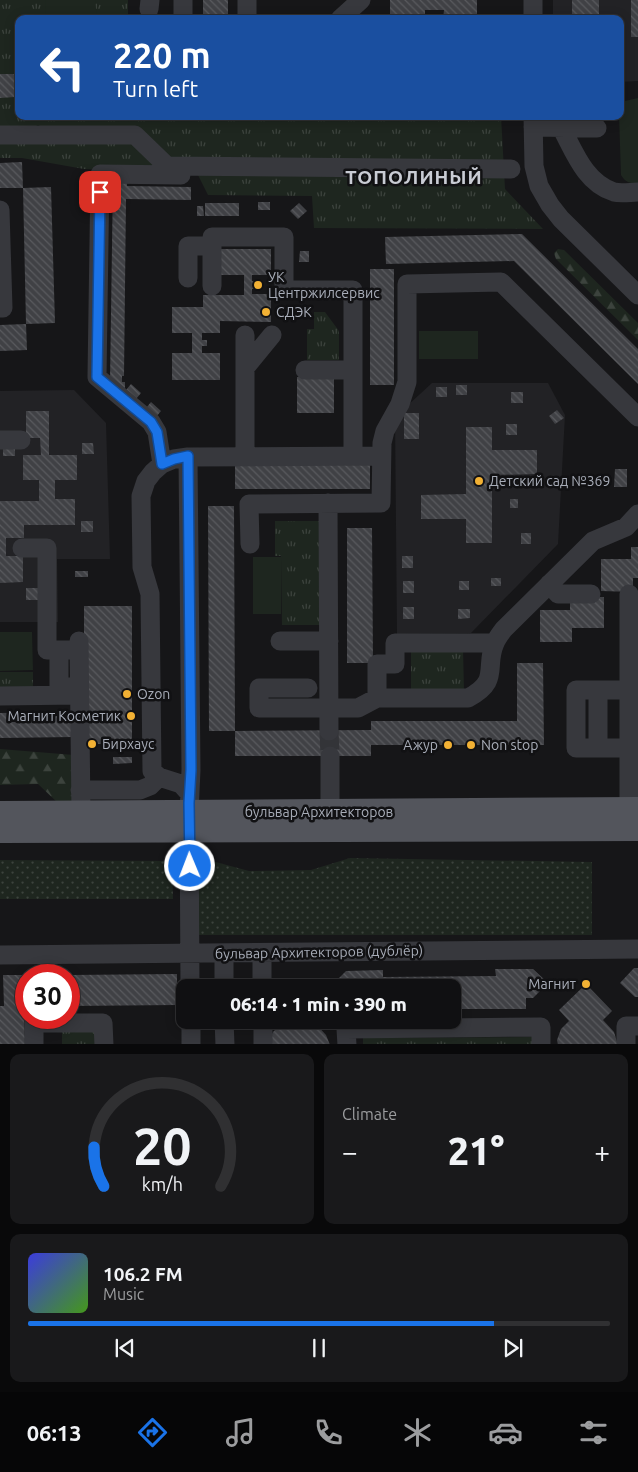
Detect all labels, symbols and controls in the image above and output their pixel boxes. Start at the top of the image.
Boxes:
icon: left [30,35,95,100]
text: 220 m [113,35,211,75]
text: Turn left [113,76,198,101]
district label: ТОПОЛИНЫЙ [345,166,483,188]
pin [79,171,121,213]
icon: arrive [86,178,114,206]
place label: УК Центржилсервис [268,269,380,301]
marker: УК Центржилсервис [252,279,264,291]
place label: СДЭК [276,304,312,320]
marker: СДЭК [260,306,272,318]
place label: Детский сад №369 [489,473,610,489]
marker: Детский сад №369 [473,475,485,487]
place label: Ozon [137,686,170,702]
marker: Ozon [121,688,133,700]
place label: Магнит Косметик [7,708,121,724]
marker: Магнит Косметик [125,710,137,722]
place label: Бирхаус [102,736,155,752]
place label: Ажур [403,737,438,753]
place label: Non stop [481,737,538,753]
marker: Бирхаус [86,738,98,750]
marker: Ажур [442,739,454,751]
marker: Non stop [465,739,477,751]
street label: бульвар Архитекторов [245,804,393,820]
position arrow [163,839,215,891]
street label: бульвар Архитекторов (дублёр) [215,942,423,962]
speed limit sign: 30 [15,964,80,1029]
place label: Магнит [528,976,576,992]
marker: Магнит [580,978,592,990]
text: 06:14 · 1 min · 390 m [230,993,407,1015]
text: Climate [342,1105,397,1123]
text: 20 [133,1117,191,1175]
text: 21° [448,1130,504,1172]
text: − [342,1136,358,1167]
text: + [594,1136,610,1167]
text: km/h [141,1174,183,1194]
text: 106.2 FM [103,1263,183,1285]
text: Music [103,1285,144,1303]
icon: previous [111,1334,139,1362]
icon: pause [305,1334,333,1362]
icon: next [499,1334,527,1362]
icon: directions [135,1415,170,1450]
icon: music [223,1415,258,1450]
icon: phone [311,1415,346,1450]
icon: climate [400,1415,435,1450]
icon: car [488,1415,523,1450]
icon: filters [576,1415,611,1450]
text: 06:13 [27,1420,82,1445]

